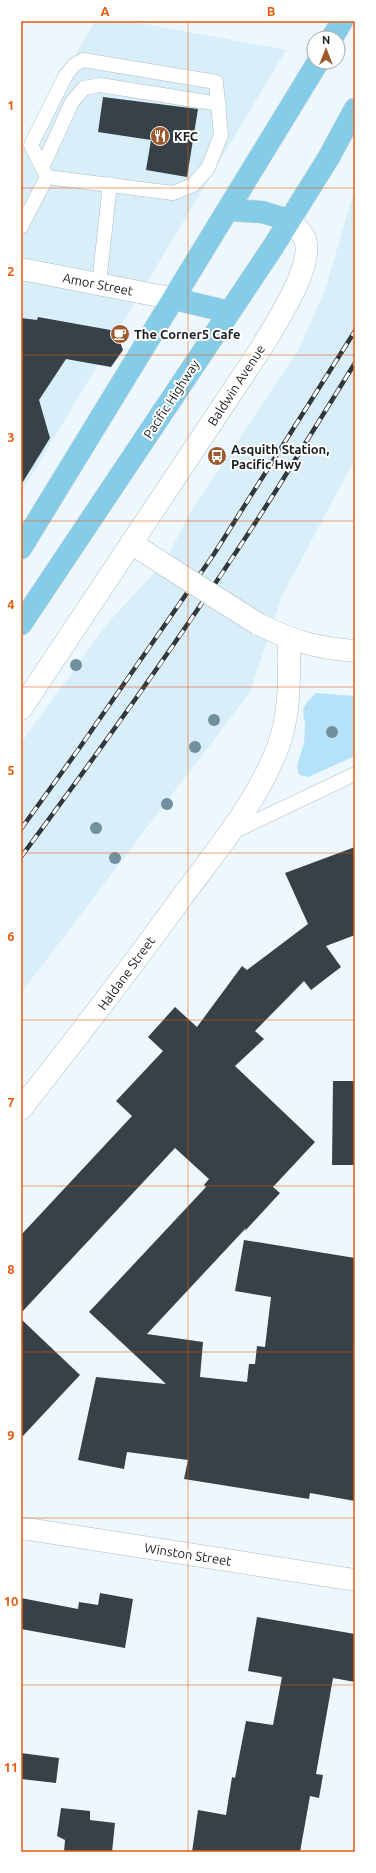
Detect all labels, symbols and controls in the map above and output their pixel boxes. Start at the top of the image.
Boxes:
text: A [100,4,110,18]
text: B [267,4,276,18]
north arrow [306,30,346,70]
text: N [322,34,330,46]
text: 1 [7,98,15,112]
restaurant icon: KFC [149,125,171,147]
place label: KFC [174,129,199,143]
text: 2 [7,264,15,278]
street label: Amor Street [62,270,134,298]
cafe icon: The Corner5 Cafe [109,323,131,345]
place label: The Corner5 Cafe [134,327,240,341]
street label: Baldwin Avenue [205,342,267,428]
street label: Pacific Highway [140,357,202,441]
text: 3 [7,430,15,444]
place label: Asquith Station, Pacific Hwy [231,442,329,471]
bus stop icon: Asquith Station, Pacific Hwy [206,445,228,467]
text: 4 [7,597,15,611]
text: 5 [7,763,15,777]
text: 6 [7,929,15,943]
street label: Haldane Street [95,934,157,1012]
text: 7 [7,1095,15,1109]
text: 8 [7,1262,15,1276]
text: 9 [7,1428,15,1442]
street label: Winston Street [143,1540,233,1568]
text: 10 [4,1594,18,1608]
text: 11 [4,1760,18,1774]

